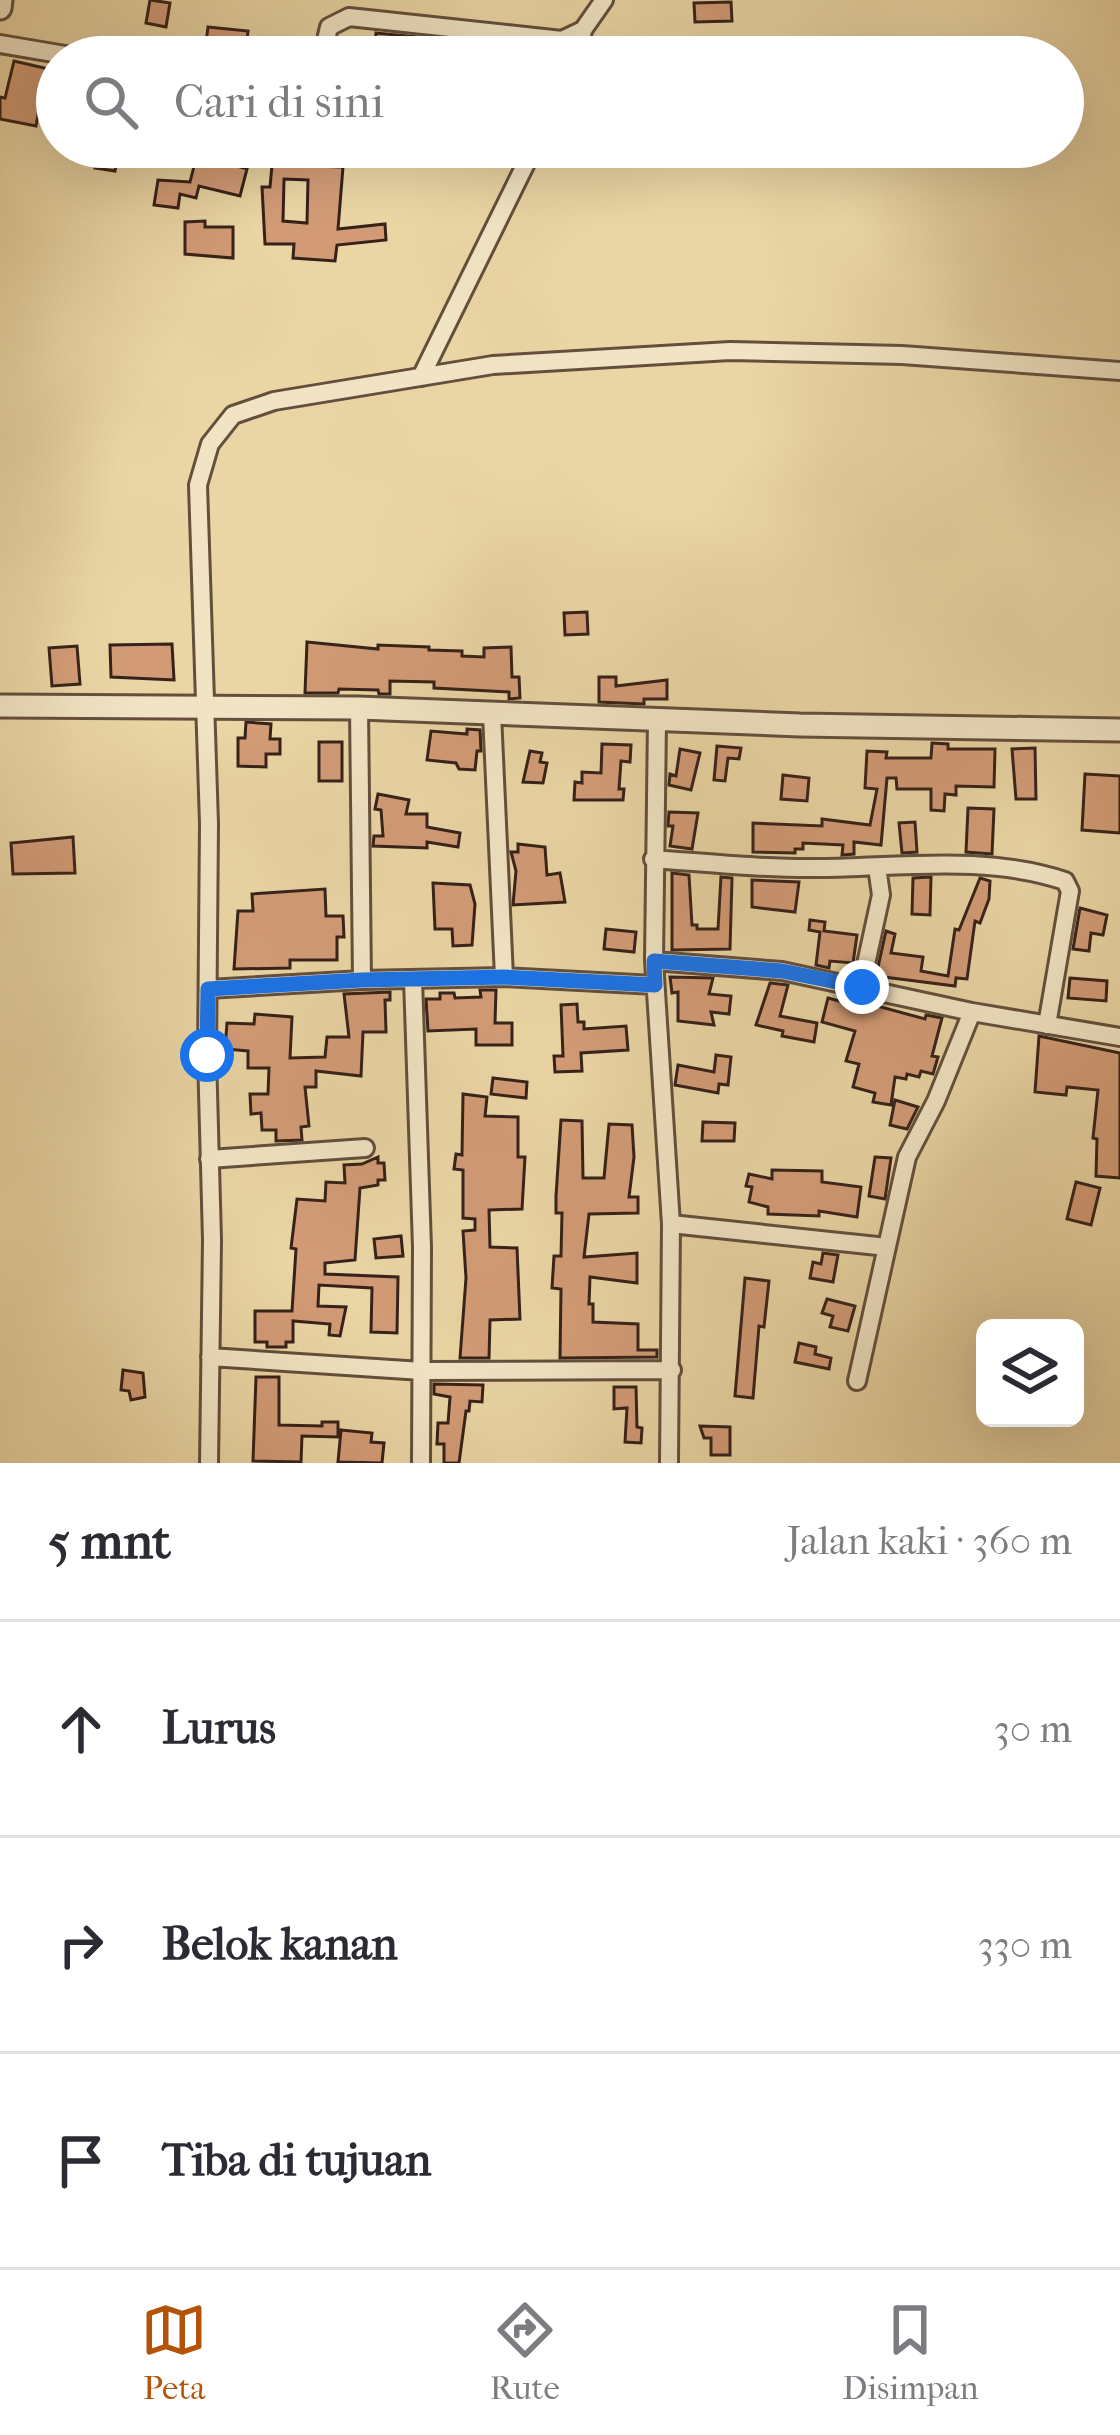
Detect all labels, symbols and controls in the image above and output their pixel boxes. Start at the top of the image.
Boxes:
search box [36,36,1084,168]
icon: search [78,69,144,135]
text: Cari di sini [174,76,384,129]
route end [835,960,889,1014]
route start [180,1028,234,1082]
map controls [976,1319,1084,1427]
button: layers [976,1319,1084,1427]
text: 5 mnt [48,1511,171,1571]
text: Jalan kaki · 360 m [787,1518,1072,1564]
icon: ahead [48,1696,114,1762]
text: Lurus [162,1702,276,1755]
text: 30 m [994,1706,1072,1752]
icon: right [48,1912,114,1978]
text: Belok kanan [162,1918,398,1971]
text: 330 m [978,1922,1072,1968]
icon: arrive [48,2128,114,2194]
text: Tiba di tujuan [162,2134,431,2187]
tab: Peta [141,2297,207,2408]
tab: Rute [490,2297,560,2408]
tab: Disimpan [842,2297,979,2408]

